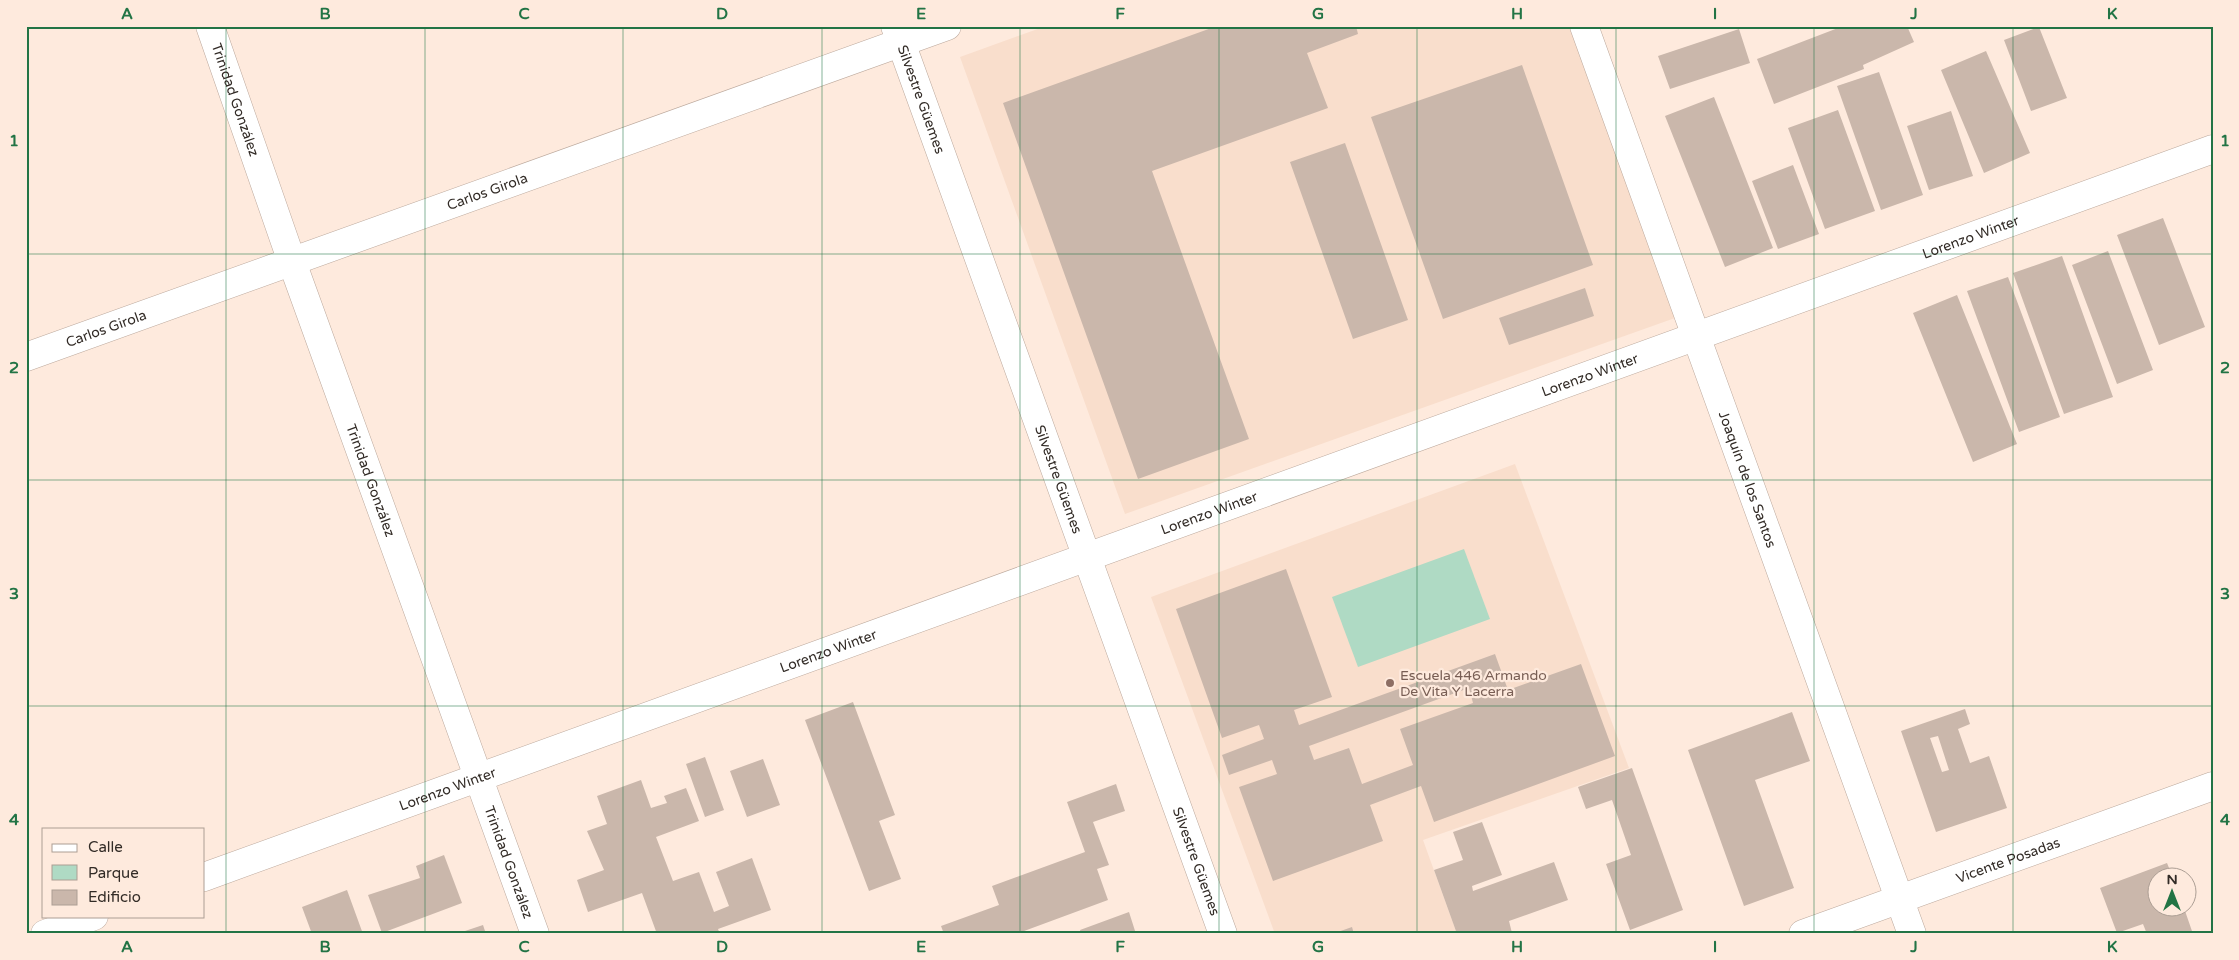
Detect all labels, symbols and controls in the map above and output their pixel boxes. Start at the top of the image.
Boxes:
text: A [121,4,133,24]
text: B [319,4,331,24]
text: C [518,4,530,24]
text: D [716,4,728,24]
text: E [916,4,926,24]
text: F [1115,4,1125,24]
text: G [1312,4,1324,24]
text: H [1511,4,1523,24]
text: I [1713,4,1717,24]
text: J [1909,4,1918,24]
text: K [2107,4,2118,24]
street label: Trinidad González [208,41,263,159]
street label: Silvestre Güemes [894,43,949,156]
text: 1 [9,131,19,151]
text: 1 [2220,131,2230,151]
street label: Carlos Girola [445,169,530,214]
street label: Lorenzo Winter [1920,212,2022,263]
street label: Carlos Girola [64,306,149,351]
street label: Lorenzo Winter [1539,350,1641,401]
text: 2 [9,358,19,378]
text: 2 [2220,358,2230,378]
street label: Joaquín de los Santos [1715,409,1780,550]
street label: Trinidad González [342,422,399,539]
street label: Silvestre Güemes [1031,423,1086,536]
street label: Lorenzo Winter [1158,488,1261,539]
text: 3 [9,584,19,604]
text: 3 [2220,584,2230,604]
street label: Lorenzo Winter [778,626,880,677]
place label: Escuela 446 Armando De Vita Y Lacerra [1400,667,1547,700]
marker: Escuela 446 Armando De Vita Y Lacerra [1384,677,1396,689]
street label: Lorenzo Winter [397,764,499,815]
street label: Trinidad González [480,804,537,921]
street label: Silvestre Güemes [1169,805,1224,918]
text: 4 [9,810,19,830]
text: 4 [2220,810,2230,830]
legend [42,828,205,918]
street label: Vicente Posadas [1954,834,2063,887]
text: Calle [88,838,123,856]
text: Parque [88,864,139,882]
north arrow [2146,868,2196,918]
text: N [2166,871,2178,888]
text: Edificio [88,888,141,906]
text: A [121,937,133,957]
text: B [319,937,331,957]
text: C [518,937,530,957]
text: D [716,937,728,957]
text: E [916,937,926,957]
text: F [1115,937,1125,957]
text: G [1312,937,1324,957]
text: H [1511,937,1523,957]
text: I [1713,937,1717,957]
text: J [1909,937,1918,957]
text: K [2107,937,2118,957]

